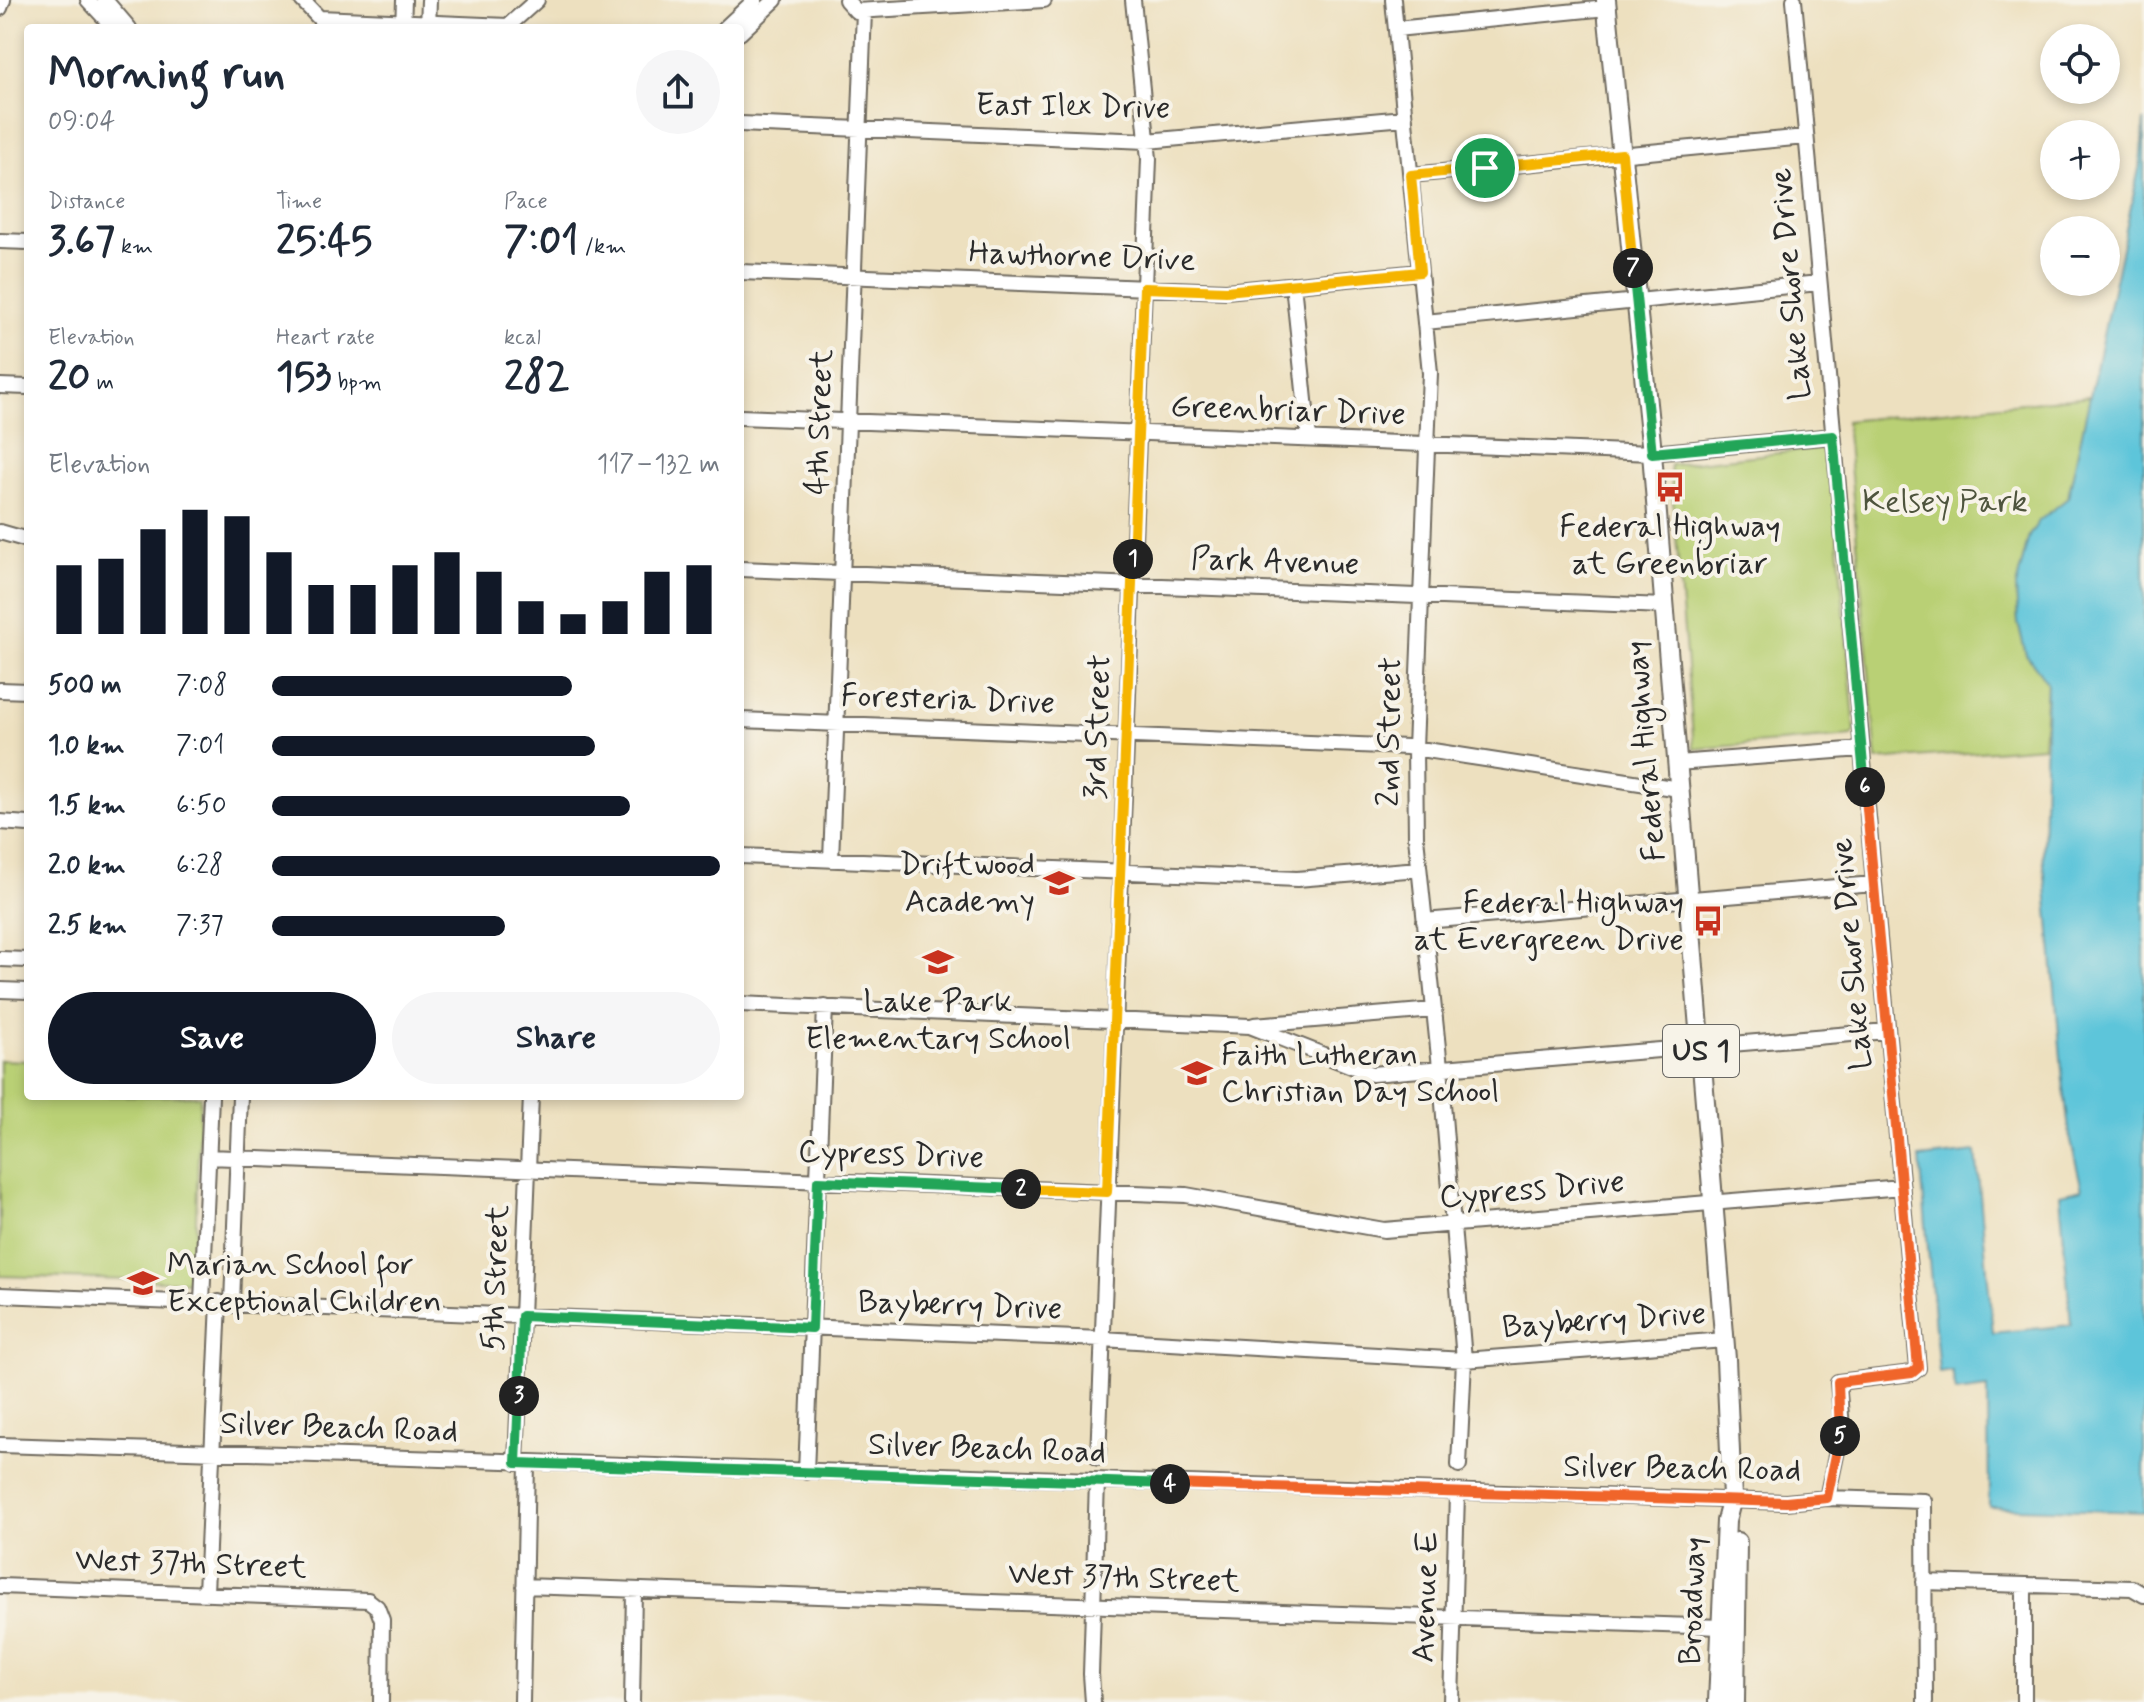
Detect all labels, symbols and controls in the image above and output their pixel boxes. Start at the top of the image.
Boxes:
map controls [2040,24,2120,296]
button: locate [2040,24,2120,104]
text: Morning run [48,46,285,104]
button: share [636,50,720,134]
street label: East Ilex Drive [975,84,1171,130]
text: 09:04 [48,105,115,139]
button: + [2040,120,2120,200]
pin [1451,134,1519,202]
icon: arrive [1463,146,1507,190]
street label: Lake Shore Drive [1760,166,1822,402]
text: Distance [48,188,125,216]
text: Time [276,188,322,216]
text: Pace [504,188,548,216]
text: 3.67 [48,216,115,268]
text: 25:45 [276,216,372,268]
text: 7:01 [504,216,579,268]
button: − [2040,216,2120,296]
street label: Hawthorne Drive [968,232,1196,282]
text: km [115,233,153,261]
text: /km [579,233,626,261]
pin: 7 [1613,248,1653,288]
text: 7 [1626,254,1640,282]
text: Elevation [48,324,135,352]
text: Heart rate [276,324,375,352]
text: kcal [504,324,541,352]
street label: 4th Street [796,348,844,496]
text: 20 [48,352,90,404]
text: 153 [276,352,332,404]
text: 282 [504,352,569,404]
text: m [90,369,114,397]
text: bpm [332,369,382,397]
street label: Greenbriar Drive [1170,386,1406,436]
text: Elevation [48,448,150,482]
text: 117–132 m [597,448,720,482]
bus stop icon: Federal Highway at Greenbriar [1653,470,1687,504]
park label: Kelsey Park [1862,481,2028,523]
place label: Federal Highway at Greenbriar [1559,506,1781,585]
street label: Park Avenue [1190,538,1360,586]
pin: 1 [1113,539,1153,579]
text: 1 [1128,545,1138,573]
street label: Federal Highway [1615,639,1679,863]
street label: 3rd Street [1074,654,1122,800]
street label: 2nd Street [1368,657,1412,807]
text: 500 m [48,669,122,703]
text: 7:08 [176,669,228,703]
street label: Foresteria Drive [840,675,1056,725]
text: 1.0 km [48,729,125,763]
text: 7:01 [176,729,224,763]
pin: 6 [1845,767,1885,807]
text: 6 [1859,773,1871,801]
text: 1.5 km [48,789,126,823]
text: 6:50 [176,789,227,823]
street label: Lake Shore Drive [1821,836,1883,1072]
place label: Driftwood Academy [899,844,1035,923]
text: 2.0 km [48,849,126,883]
text: 6:28 [176,849,223,883]
school or university icon: Driftwood Academy [1042,866,1076,900]
place label: Federal Highway at Evergreen Drive [1414,882,1684,961]
bus stop icon: Federal Highway at Evergreen Drive [1691,904,1725,938]
text: 2.5 km [48,909,127,943]
text: 7:37 [176,909,224,943]
school or university icon: Lake Park Elementary School [921,945,955,979]
place label: Lake Park Elementary School [805,981,1071,1060]
button: Save [48,992,376,1084]
button: Share [392,992,720,1084]
road number: US 1 [1663,1025,1739,1077]
place label: Faith Lutheran Christian Day School [1221,1034,1499,1113]
school or university icon: Faith Lutheran Christian Day School [1180,1056,1214,1090]
street label: Cypress Drive [797,1131,985,1179]
street label: Cypress Drive [1438,1161,1626,1219]
pin: 2 [1001,1169,1041,1209]
text: 2 [1016,1175,1026,1203]
street label: 5th Street [472,1204,520,1352]
place label: Marian School for Exceptional Children [167,1244,442,1323]
school or university icon: Marian School for Exceptional Children [126,1266,160,1300]
street label: Bayberry Drive [857,1281,1063,1331]
street label: Bayberry Drive [1501,1293,1707,1349]
pin: 3 [499,1376,539,1416]
text: 3 [514,1382,524,1410]
street label: Silver Beach Road [219,1403,459,1453]
pin: 5 [1820,1416,1860,1456]
text: 5 [1833,1422,1847,1450]
street label: Silver Beach Road [867,1424,1107,1474]
street label: Silver Beach Road [1563,1446,1801,1492]
pin: 4 [1150,1464,1190,1504]
text: 4 [1164,1470,1176,1498]
street label: Avenue E [1403,1530,1449,1664]
street label: Broadway [1670,1536,1716,1666]
street label: West 37th Street [74,1539,308,1589]
street label: West 37th Street [1007,1553,1241,1603]

